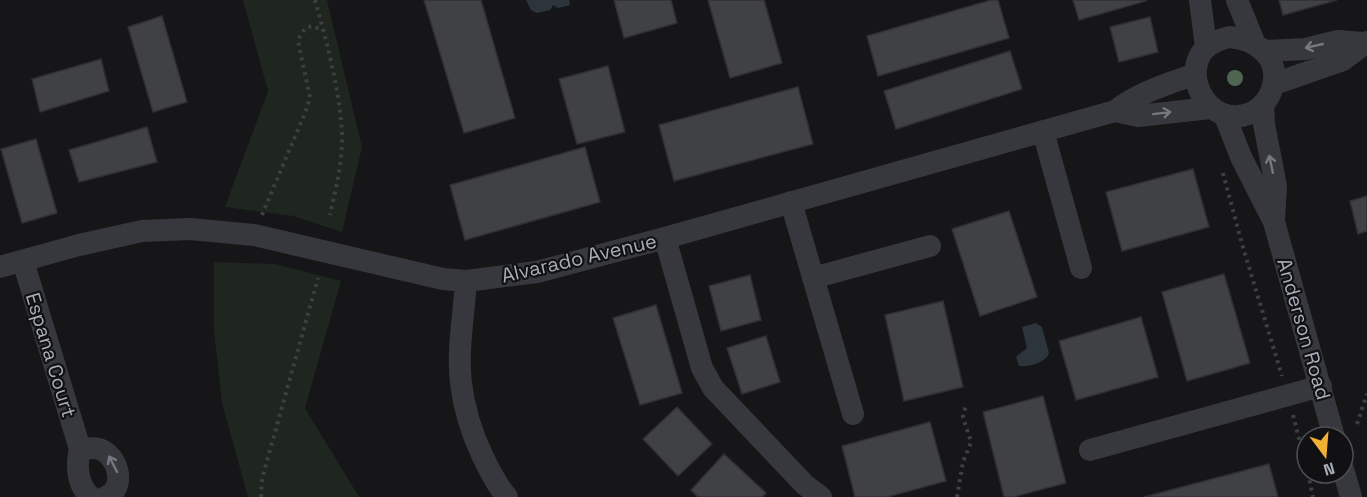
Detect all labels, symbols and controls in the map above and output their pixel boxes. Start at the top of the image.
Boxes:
one-way arrow [1305,41,1324,53]
one-way arrow [1152,107,1172,118]
one-way arrow [1265,155,1276,174]
street label: Alvarado Avenue [499,227,659,289]
street label: Anderson Road [1271,255,1337,403]
street label: Espana Court [20,289,82,421]
north arrow [1295,425,1355,485]
one-way arrow [106,455,118,473]
text: N [1321,457,1337,481]

